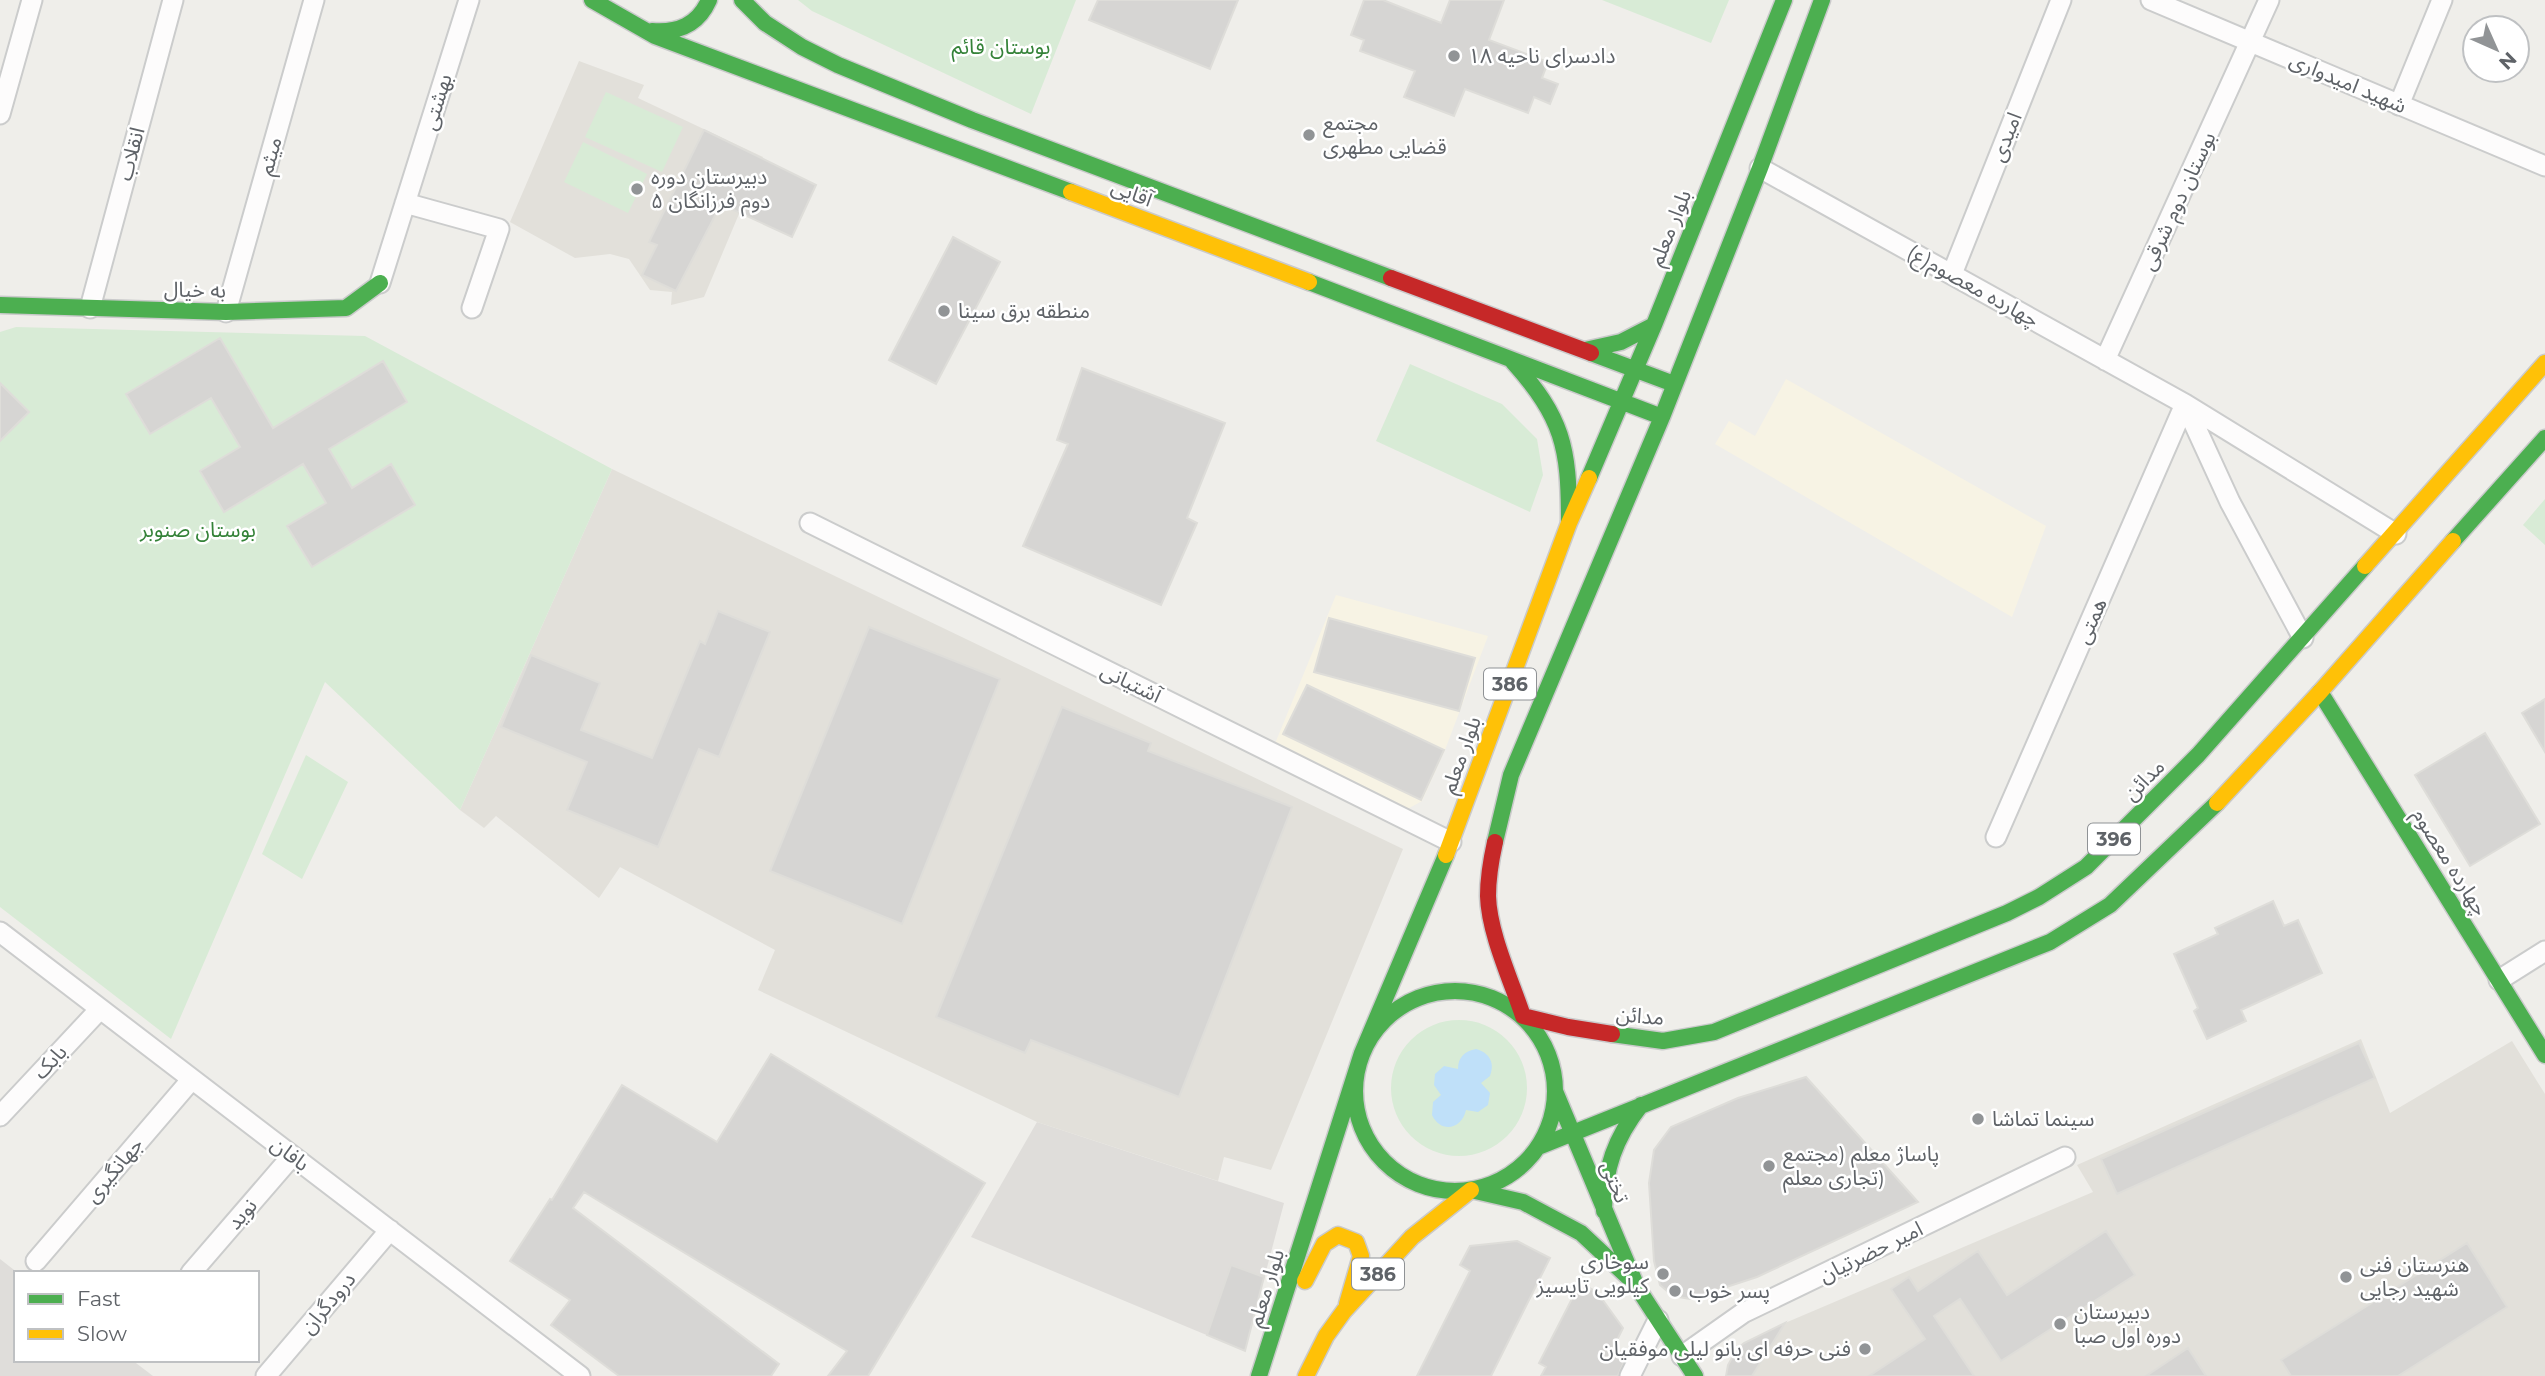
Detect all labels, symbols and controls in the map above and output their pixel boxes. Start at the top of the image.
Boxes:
north arrow [2461,14,2531,84]
park label: بوستان قائم [952,34,1050,62]
place label: دادسرای ناحیه ۱۸ [1468,43,1615,68]
street label: شهيد امیدواری [2286,47,2410,118]
text: N [2494,47,2521,74]
marker: دادسرای ناحیه ۱۸ [1446,48,1462,64]
street label: بهشتی [416,71,457,133]
street label: امیدی [1984,108,2027,165]
place label: مجتمع قضایی مطهری [1323,110,1447,159]
street label: انقلاب [111,124,150,183]
marker: مجتمع قضایی مطهری [1301,127,1317,143]
street label: بوستان دوم شرقی [2135,128,2224,276]
street label: میثم [252,134,290,179]
place label: دبیرستان دوره دوم فرزانگان ۵ [651,164,770,217]
street label: آقایی [1108,173,1157,212]
marker: دبیرستان دوره دوم فرزانگان ۵ [629,181,645,197]
street label: بلوار معلم [1643,186,1699,271]
street label: چهارده معصوم(ع) [1901,239,2043,336]
street label: به خیال [164,276,226,303]
place label: منطقه برق سینا [958,298,1090,323]
marker: منطقه برق سینا [936,303,952,319]
park label: بوستان صنوبر [139,517,256,542]
street label: همتی [2069,594,2112,648]
street label: آشتیانی [1097,657,1166,708]
road number: 386 [1484,668,1536,699]
street label: بلوار معلم [1435,713,1489,798]
street label: مدائن [2118,754,2170,806]
street label: چهارده معصوم [2404,803,2493,922]
road number: 396 [2088,824,2140,854]
street label: مدائن [1615,1001,1665,1030]
street label: بابک [28,1039,72,1084]
place label: سینما تماشا [1992,1106,2094,1131]
marker: سینما تماشا [1970,1111,1986,1127]
street label: بافان [266,1131,314,1176]
street label: جهانگیری [79,1132,148,1207]
place label: پاساژ معلم (مجتمع تجاری معلم) [1783,1141,1939,1193]
street label: تختی [1596,1157,1635,1206]
marker: پاساژ معلم (مجتمع تجاری معلم) [1761,1158,1777,1174]
street label: نوید [221,1193,262,1234]
street label: امیر حضرتیان [1815,1216,1927,1287]
street label: بلوار معلم [1242,1246,1292,1331]
place label: سوخاری کیلویی تایسیز [1535,1249,1649,1298]
place label: هنرستان فنی شهید رجایی [2360,1252,2469,1301]
road number: 386 [1352,1258,1404,1290]
marker: سوخاری کیلویی تایسیز [1655,1266,1671,1282]
street label: درودگران [295,1267,361,1339]
marker: هنرستان فنی شهید رجایی [2338,1269,2354,1285]
legend [14,1271,259,1362]
place label: پسر خوب [1689,1278,1770,1304]
marker: پسر خوب [1667,1283,1683,1299]
text: Fast [77,1286,121,1311]
place label: دبیرستان دوره اول صبا [2074,1299,2181,1348]
marker: دبیرستان دوره اول صبا [2052,1316,2068,1332]
text: Slow [77,1321,127,1346]
place label: فنی حرفه ای بانو لیلی موفقیان [1599,1336,1851,1361]
marker: فنی حرفه ای بانو لیلی موفقیان [1857,1341,1873,1357]

